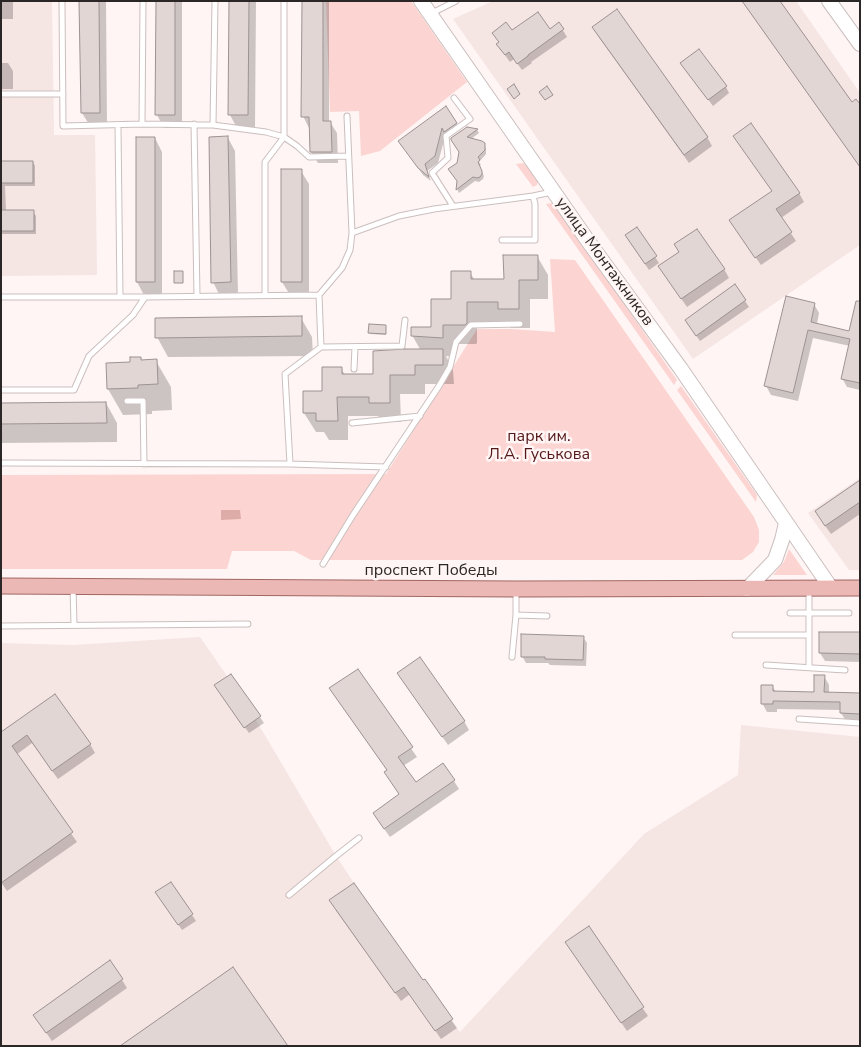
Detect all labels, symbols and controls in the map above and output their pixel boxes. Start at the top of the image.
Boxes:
street label: улица Монтажников [551,194,657,330]
park label: парк им. Л.А. Гуськова [488,427,590,465]
street label: проспект Победы [364,561,498,581]

